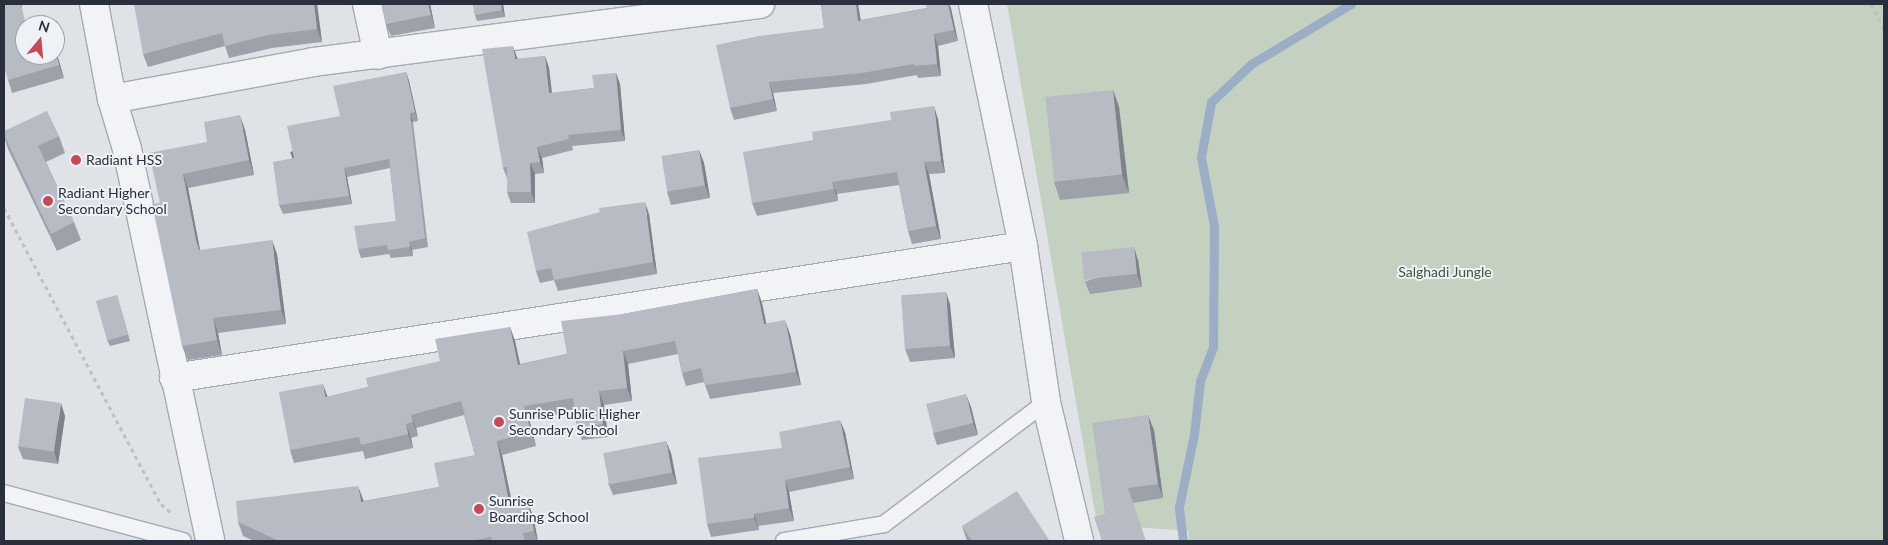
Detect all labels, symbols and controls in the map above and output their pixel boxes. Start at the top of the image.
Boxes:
north arrow [15,15,65,65]
text: N [37,16,52,36]
place label: Radiant HSS [86,152,162,168]
marker: Radiant HSS [70,154,82,166]
place label: Radiant Higher Secondary School [58,185,167,218]
marker: Radiant Higher Secondary School [42,195,54,207]
park label: Salghadi Jungle [1398,264,1492,280]
place label: Sunrise Public Higher Secondary School [509,406,640,438]
marker: Sunrise Public Higher Secondary School [493,416,505,428]
place label: Sunrise Boarding School [489,493,589,526]
marker: Sunrise Boarding School [473,503,485,515]

